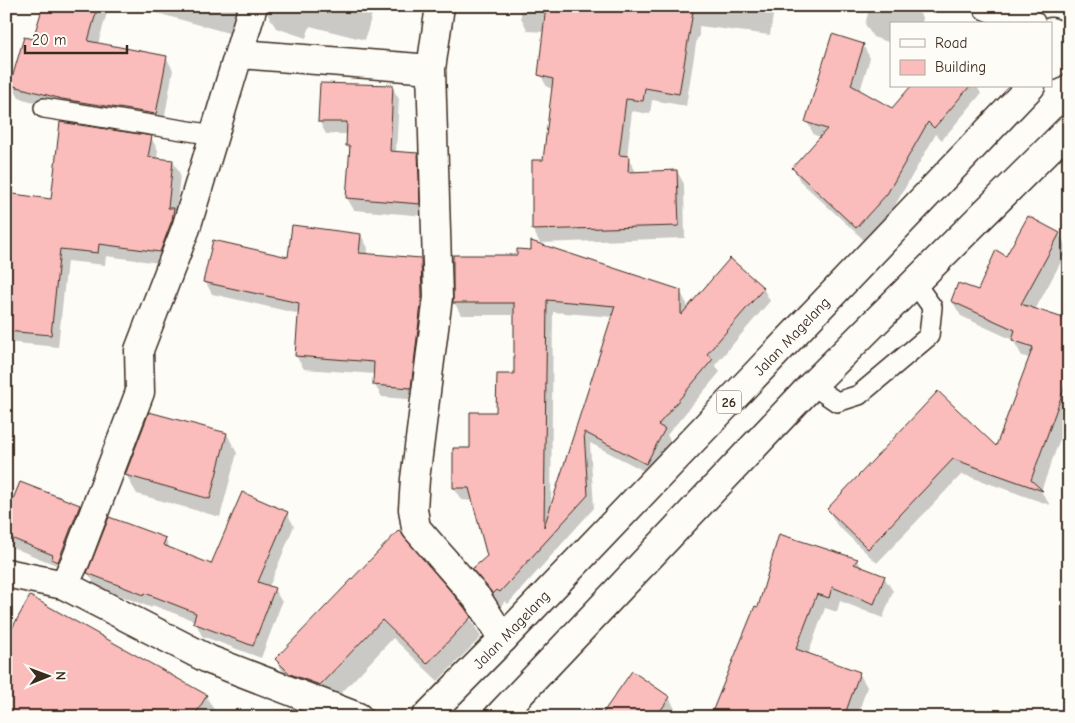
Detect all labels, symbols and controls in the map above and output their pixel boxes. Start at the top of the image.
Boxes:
scale bar [25,22,128,54]
legend [890,22,1052,88]
text: 20 m [32,31,66,49]
text: Road [935,34,967,52]
text: Building [935,58,986,76]
street label: Jalan Magelang [750,293,834,380]
road number: 26 [716,391,742,414]
street label: Jalan Magelang [469,587,553,673]
north arrow [22,650,72,700]
text: N [52,671,69,680]

